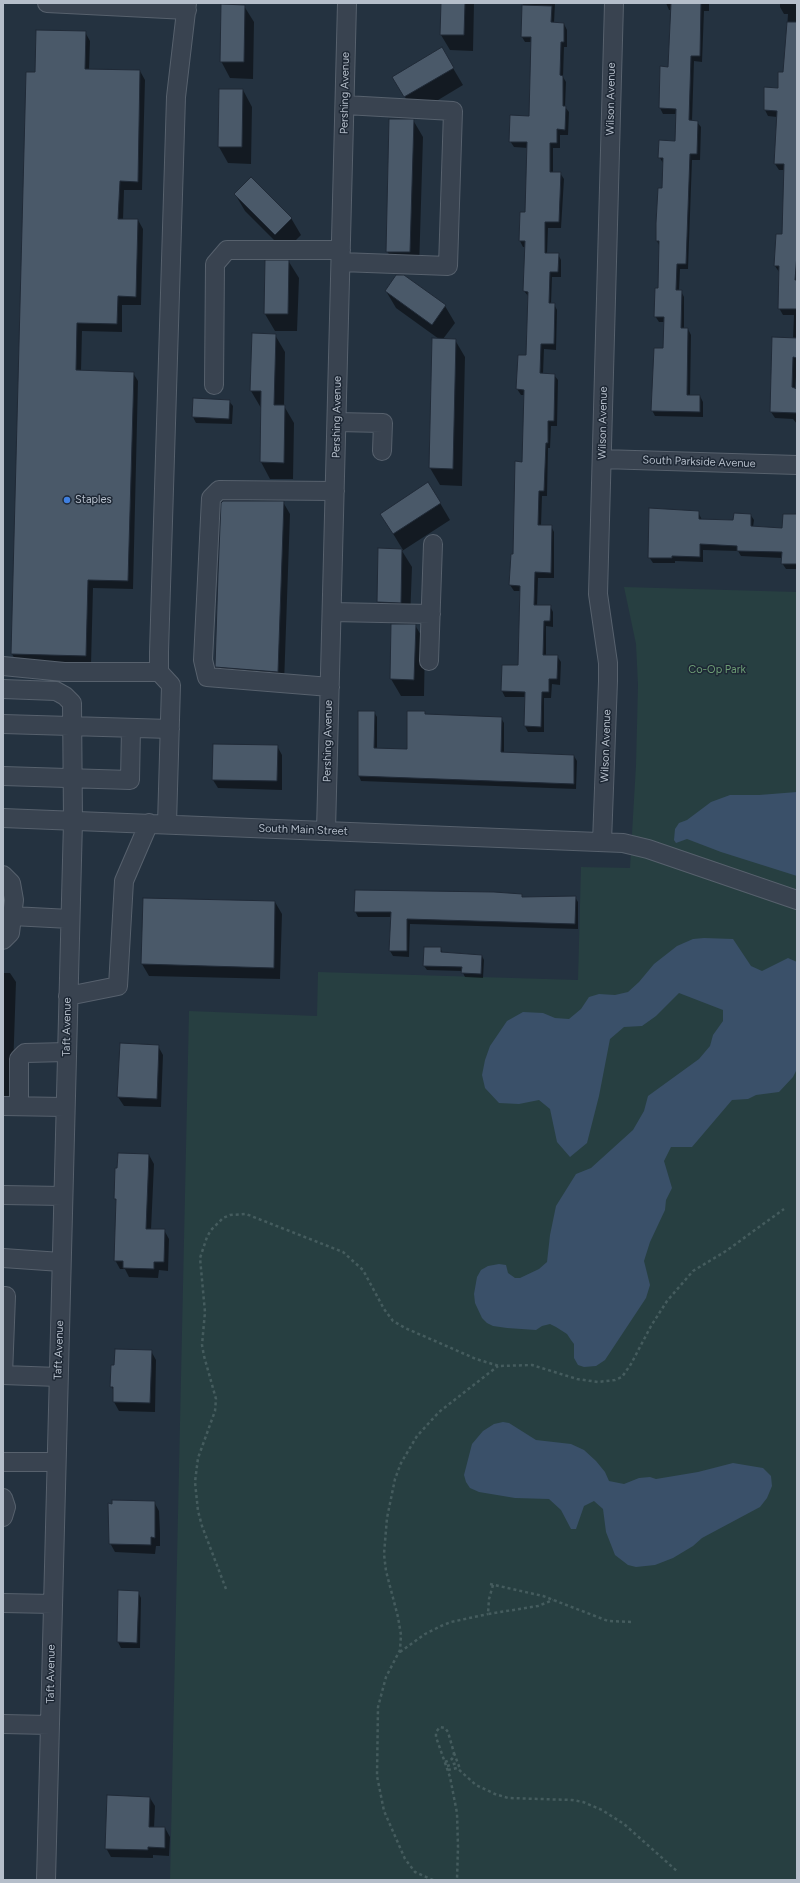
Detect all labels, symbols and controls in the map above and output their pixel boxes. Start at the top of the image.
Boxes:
street label: Pershing Avenue [338,52,352,134]
street label: Wilson Avenue [604,62,618,136]
street label: Pershing Avenue [330,376,344,458]
street label: Wilson Avenue [596,386,610,460]
street label: South Parkside Avenue [642,453,756,471]
place label: Staples [75,493,112,507]
marker: Staples [62,495,72,505]
park label: Co-Op Park [688,663,746,677]
street label: Pershing Avenue [321,700,335,782]
street label: Wilson Avenue [598,709,614,783]
street label: South Main Street [258,822,348,838]
street label: Taft Avenue [60,997,74,1057]
street label: Taft Avenue [51,1320,67,1380]
street label: Taft Avenue [44,1644,58,1704]

